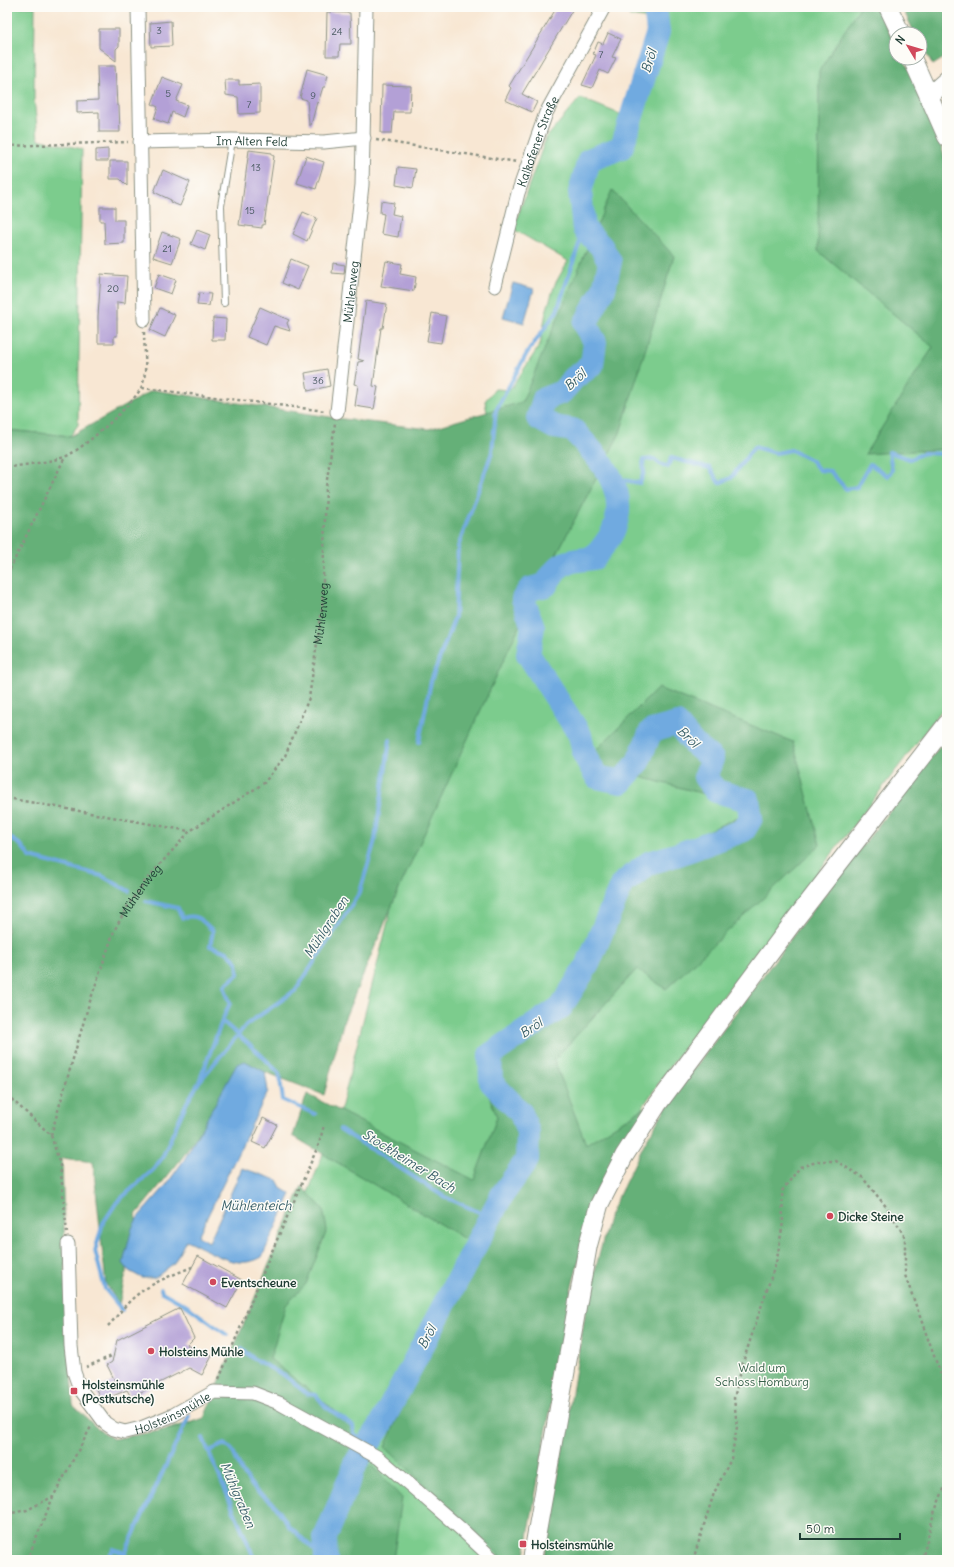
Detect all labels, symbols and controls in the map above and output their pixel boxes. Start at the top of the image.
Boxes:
house number: 3 [156,24,162,37]
house number: 24 [331,25,343,38]
north arrow [888,26,928,66]
text: N [892,33,908,47]
water label: Bröl [637,45,661,75]
house number: 7 [599,48,604,61]
house number: 5 [165,87,171,100]
house number: 9 [310,89,316,102]
street label: Kalkofener Straße [513,93,561,189]
house number: 7 [247,98,252,111]
street label: Im Alten Feld [216,132,288,149]
house number: 13 [251,161,261,174]
house number: 15 [245,204,255,217]
house number: 21 [162,242,172,255]
street label: Mühlenweg [339,260,361,324]
house number: 20 [107,282,119,295]
water label: Bröl [560,364,591,394]
house number: 36 [312,374,324,387]
street label: Mühlenweg [309,583,330,646]
water label: Bröl [673,723,704,753]
street label: Mühlenweg [116,861,164,919]
water label: Mühlgraben [300,893,352,961]
water label: Bröl [516,1013,547,1042]
water label: Stockheimer Bach [359,1126,459,1197]
water label: Mühlenteich [220,1197,292,1214]
place label: Dicke Steine [838,1209,904,1224]
marker: Dicke Steine [825,1211,835,1221]
place label: Eventscheune [221,1275,297,1290]
marker: Eventscheune [208,1277,218,1287]
water label: Bröl [414,1321,441,1352]
place label: Holsteins Mühle [159,1344,244,1359]
marker: Holsteins Mühle [146,1346,156,1356]
park label: Wald um Schloss Homburg [715,1360,809,1389]
place label: Holsteinsmühle (Postkutsche) [82,1377,165,1407]
marker: Holsteinsmühle (Postkutsche) [69,1386,79,1396]
street label: Holsteinsmühle [133,1388,213,1437]
water label: Mühlgraben [216,1459,260,1531]
scale bar [800,1515,900,1541]
text: 50 m [806,1521,835,1536]
place label: Holsteinsmühle [531,1537,614,1552]
marker: Holsteinsmühle [518,1539,528,1549]

